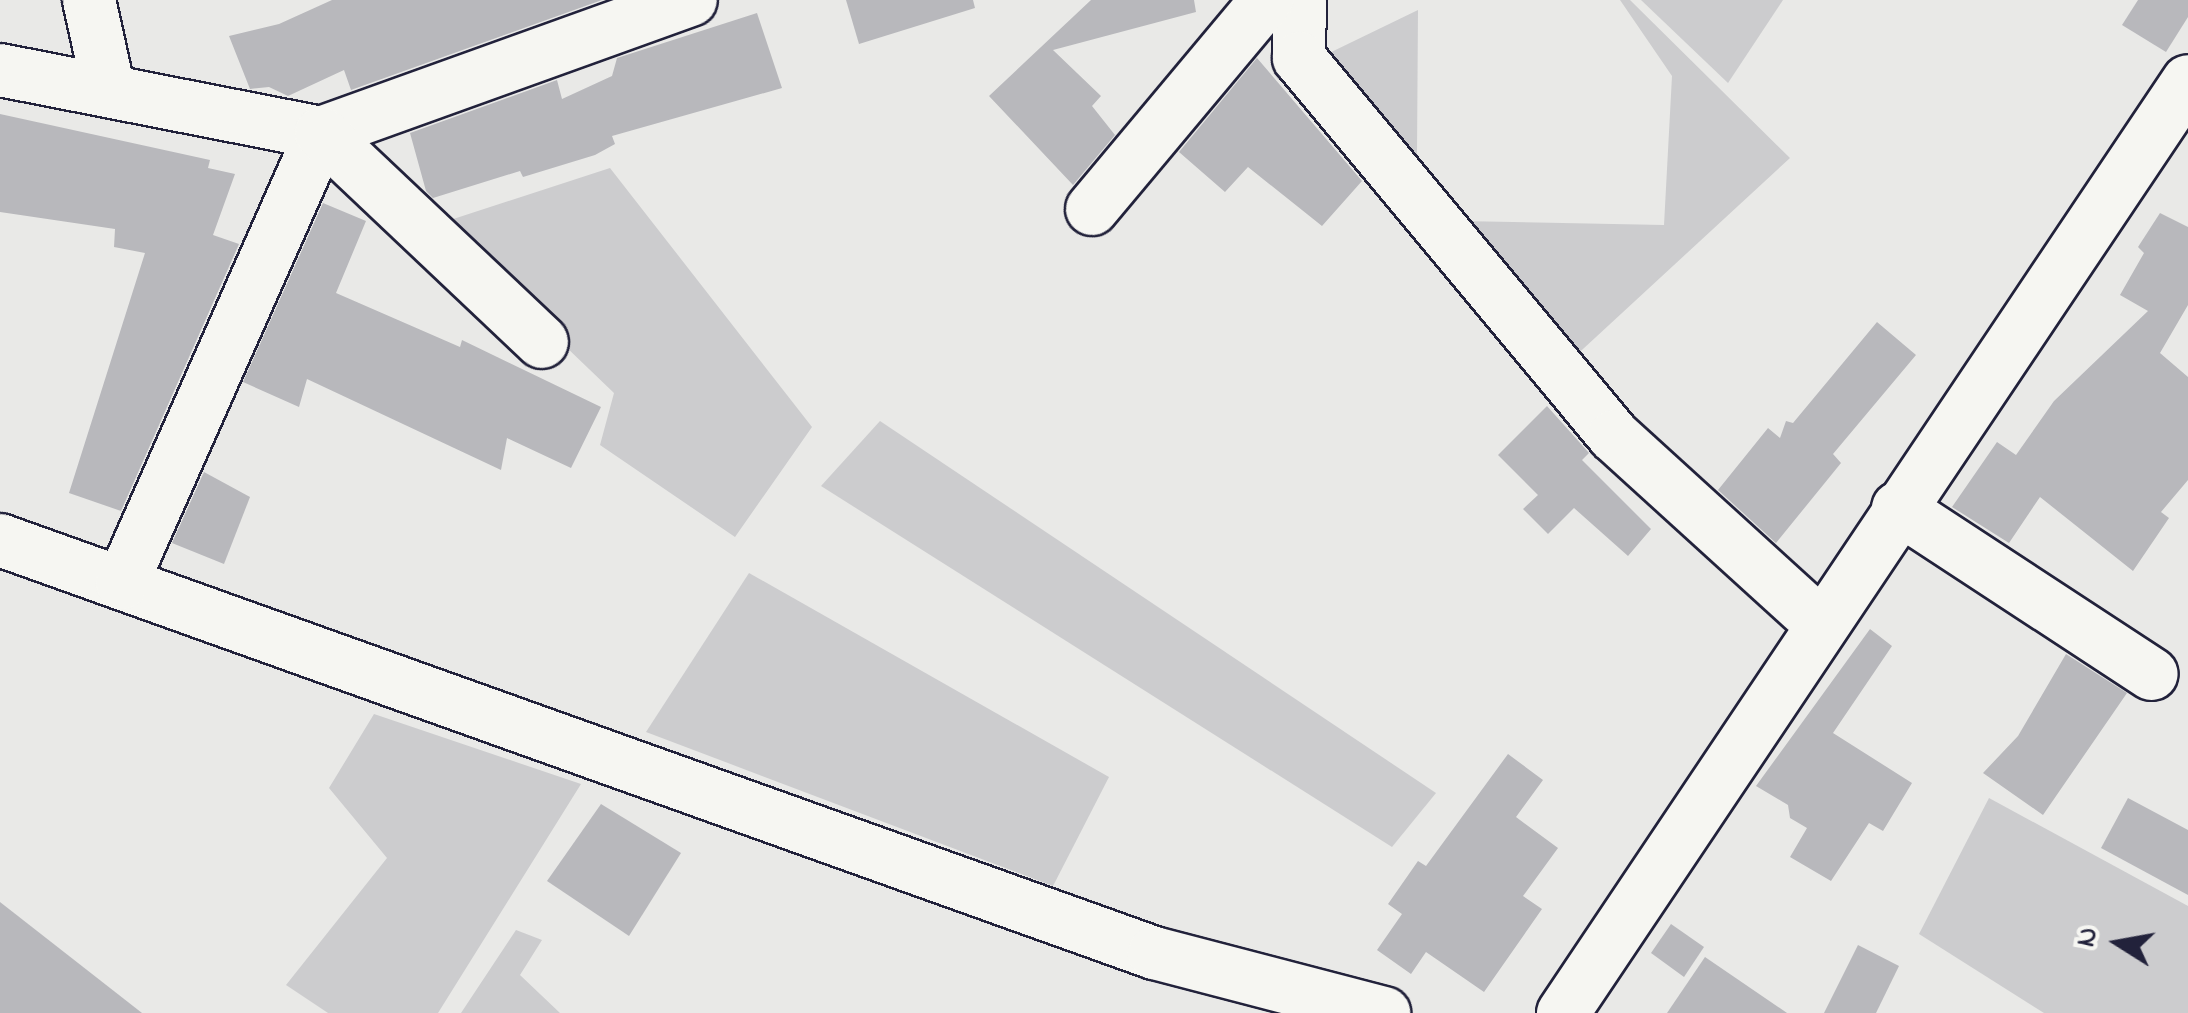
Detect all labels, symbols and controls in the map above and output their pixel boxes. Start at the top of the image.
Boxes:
north arrow [2068,893,2168,993]
text: N [2066,924,2110,950]

